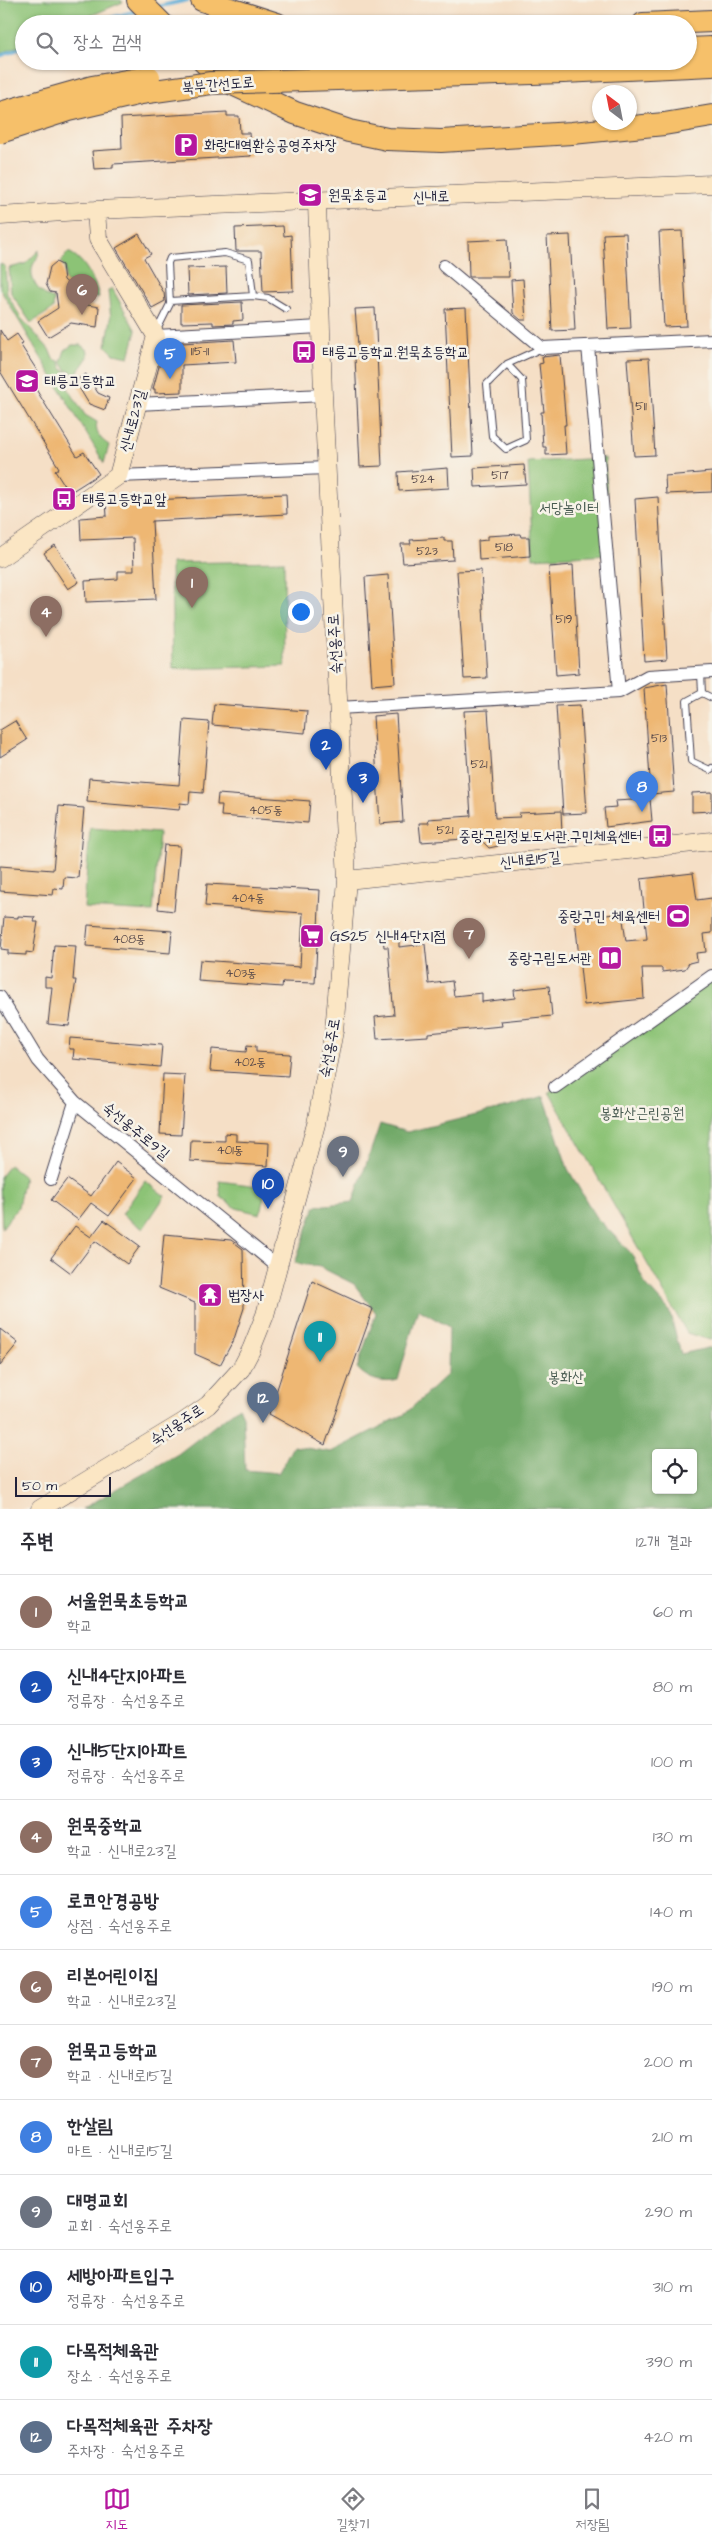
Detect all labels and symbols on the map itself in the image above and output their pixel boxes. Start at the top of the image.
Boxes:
street label: 북부간선도로 [181,71,255,99]
north arrow [592,85,637,130]
parking icon: 화랑대역환승공영주차장 [173,132,199,158]
place label: 화랑대역환승공영주차장 [204,135,337,156]
school or university icon: 원묵초등교 [297,182,323,208]
place label: 원묵초등교 [328,185,388,206]
street label: 신내로 [413,186,449,208]
pin: 6 [66,274,98,315]
pin: 5 [154,338,186,379]
bus stop icon: 태릉고등학교.원묵초등학교 [291,339,317,365]
place label: 태릉고등학교.원묵초등학교 [322,342,469,363]
house number: 115-11 [191,343,210,360]
school or university icon: 태릉고등학교 [14,368,40,394]
place label: 태릉고등학교 [44,371,116,392]
street label: 신내로23길 [115,387,151,455]
house number: 511 [635,398,647,415]
house number: 517 [491,467,509,484]
house number: 524 [411,471,435,488]
bus stop icon: 태릉고등학교앞 [51,486,77,512]
place label: 태릉고등학교앞 [82,489,167,510]
park label: 서당놀이터 [539,498,599,519]
house number: 518 [495,539,513,556]
house number: 523 [416,543,438,560]
pin: 1 [176,567,208,608]
pin: 4 [30,596,62,637]
your location [288,599,314,625]
house number: 519 [556,611,573,628]
street label: 숙선옹주로 [323,613,347,675]
pin: 2 [310,729,342,770]
house number: 513 [651,730,667,747]
house number: 521 [471,756,488,773]
pin: 3 [347,762,379,803]
pin: 8 [626,771,658,812]
house number: 405동 [249,802,283,819]
house number: 521 [437,822,454,839]
bus stop icon: 중랑구립정보도서관.구민체육센터 [647,823,673,849]
place label: 중랑구립정보도서관.구민체육센터 [459,826,642,847]
street label: 신내로15길 [499,846,561,874]
house number: 404동 [231,890,265,907]
sports icon: 중랑구민 체육센터 [665,903,691,929]
place label: 중랑구민 체육센터 [557,906,660,927]
pin: 7 [453,918,485,959]
supermarket icon: GS25 신내4단지점 [299,923,325,949]
place label: GS25 신내4단지점 [330,926,446,947]
house number: 408동 [112,931,146,948]
library icon: 중랑구립도서관 [597,945,623,971]
place label: 중랑구립도서관 [508,948,592,969]
house number: 403동 [225,965,257,982]
street label: 숙선옹주로 [314,1016,346,1080]
house number: 402동 [234,1054,266,1071]
street label: 숙선옹주로9길 [98,1097,174,1165]
park label: 봉화산근린공원 [600,1103,684,1124]
pin: 9 [327,1136,359,1177]
house number: 401동 [217,1142,243,1159]
pin: 10 [252,1168,284,1209]
temple icon: 법장사 [197,1282,223,1308]
place label: 법장사 [228,1285,264,1306]
pin: 11 [304,1321,336,1362]
park label: 봉화산 [548,1367,584,1388]
pin: 12 [247,1382,279,1423]
street label: 숙선옹주로 [146,1399,208,1451]
scale bar [15,1474,111,1497]

